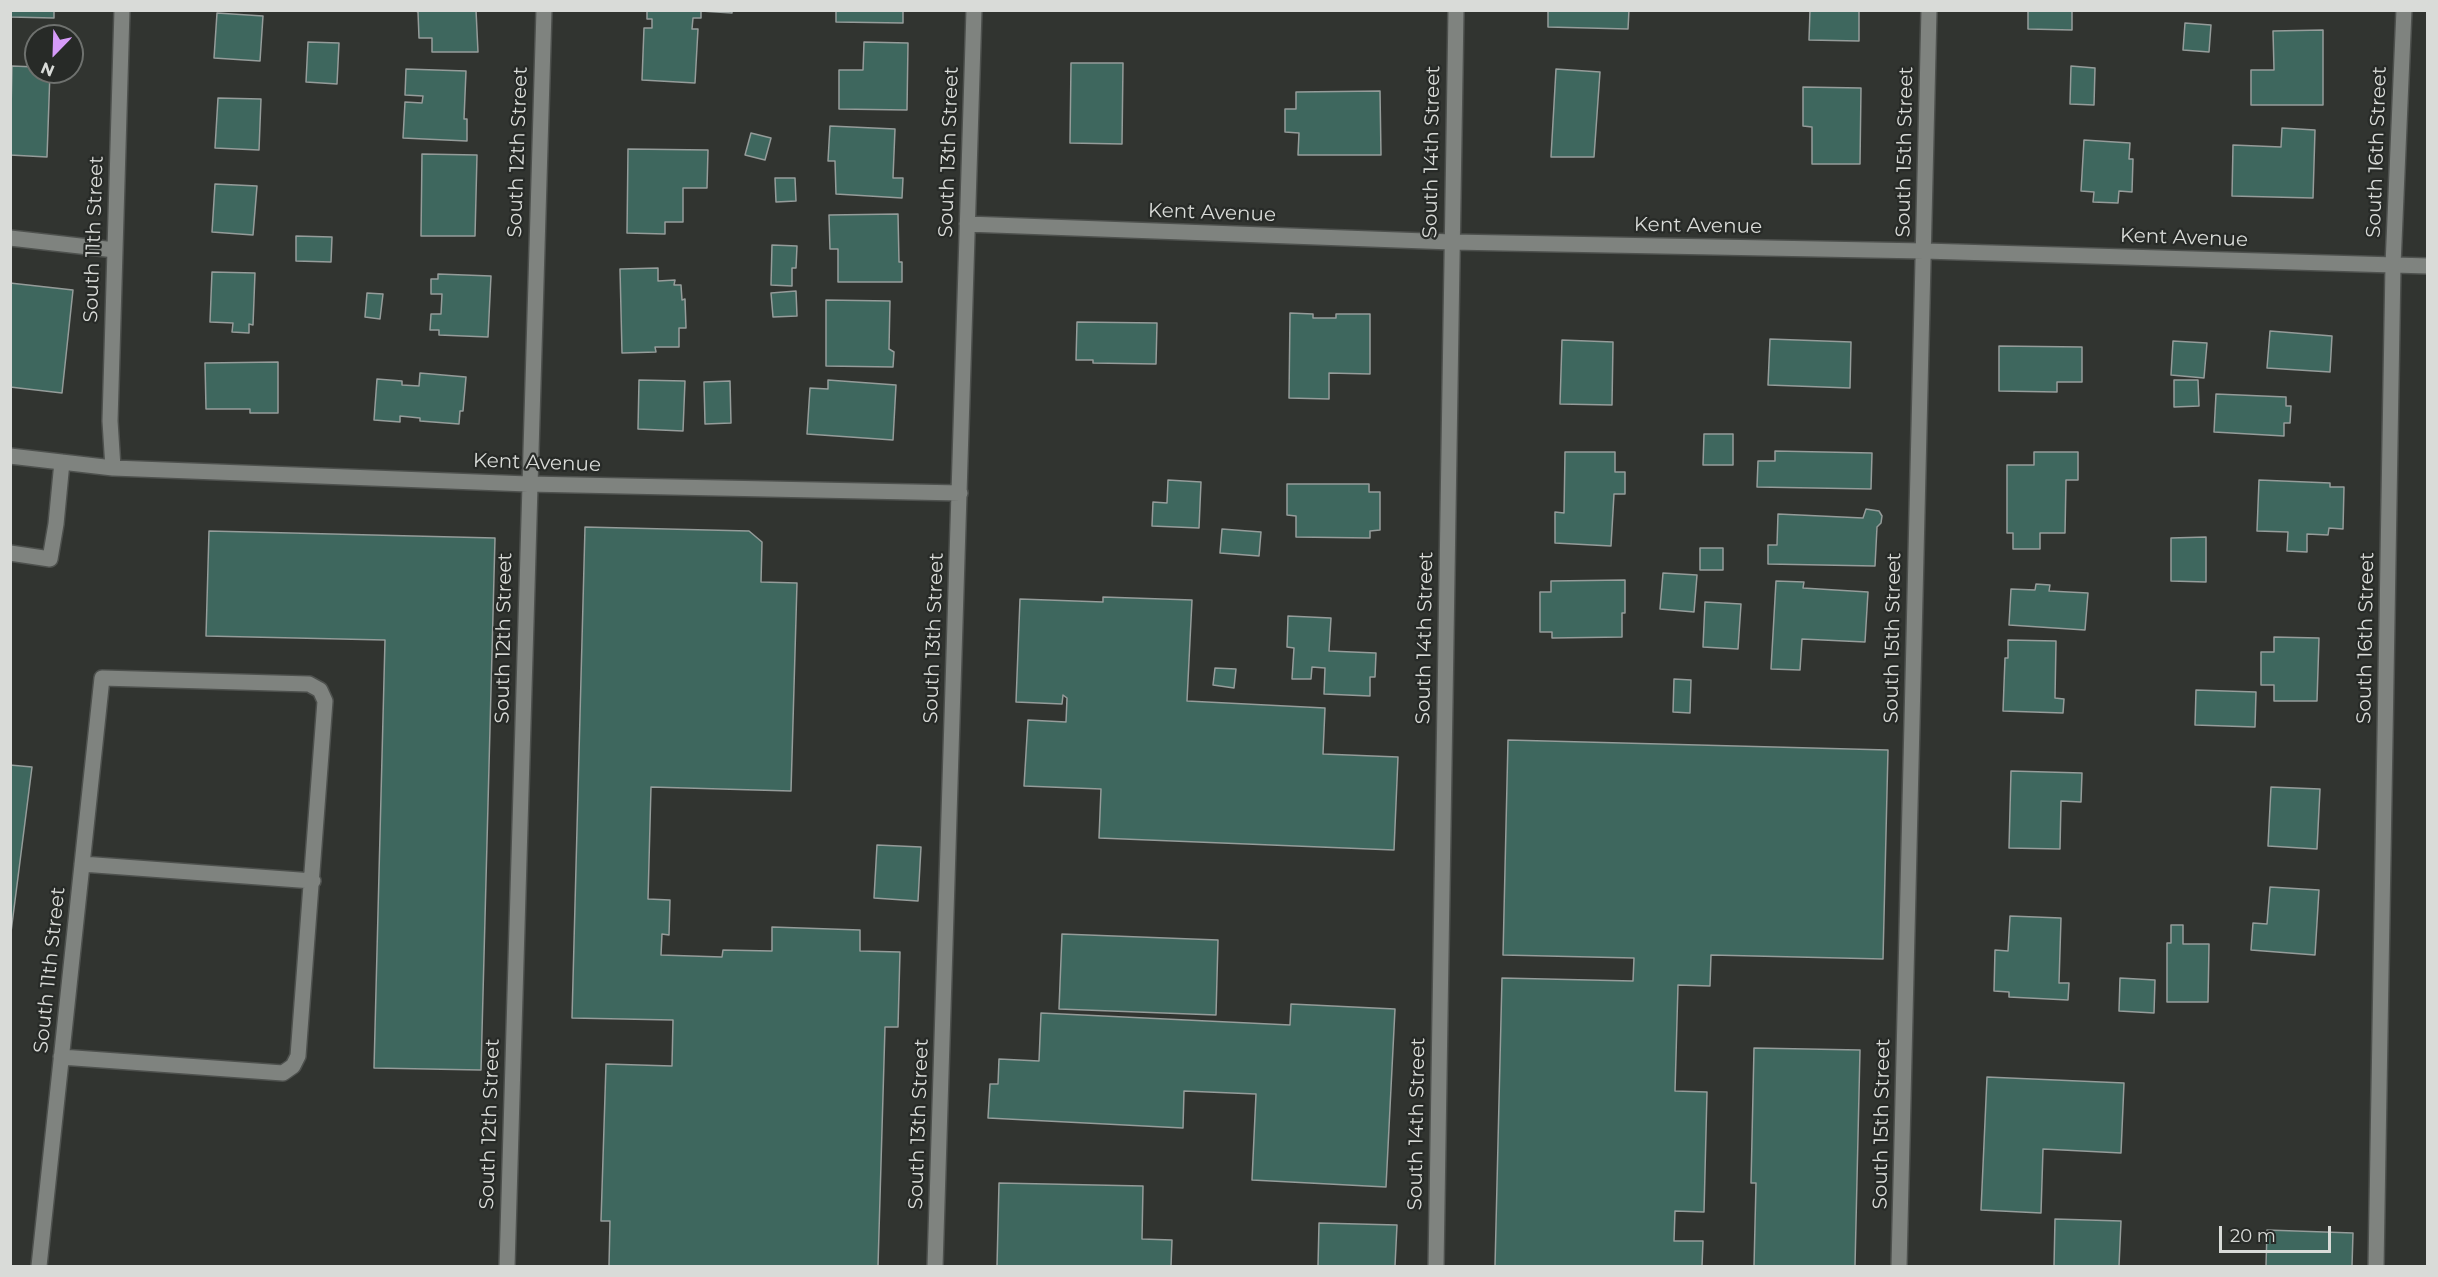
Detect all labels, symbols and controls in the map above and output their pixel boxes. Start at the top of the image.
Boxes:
north arrow [24,24,84,84]
text: N [38,58,57,80]
street label: South 14th Street [1418,65,1446,239]
street label: South 12th Street [503,66,533,238]
street label: South 13th Street [934,66,964,238]
street label: South 15th Street [1892,66,1918,238]
street label: South 16th Street [2362,66,2392,238]
street label: South 11th Street [79,155,109,323]
street label: Kent Avenue [1148,199,1276,227]
street label: Kent Avenue [1634,213,1762,239]
street label: Kent Avenue [2120,224,2248,252]
street label: Kent Avenue [473,449,601,477]
street label: South 14th Street [1411,551,1439,725]
street label: South 12th Street [491,552,517,724]
street label: South 13th Street [919,552,949,724]
street label: South 15th Street [1880,552,1906,724]
street label: South 16th Street [2353,552,2379,724]
street label: South 11th Street [29,886,71,1054]
street label: South 14th Street [1403,1037,1431,1211]
street label: South 12th Street [475,1038,505,1210]
street label: South 13th Street [904,1038,934,1210]
street label: South 15th Street [1869,1038,1895,1210]
scale bar [2222,1214,2334,1252]
text: 20 m [2230,1225,2276,1247]

